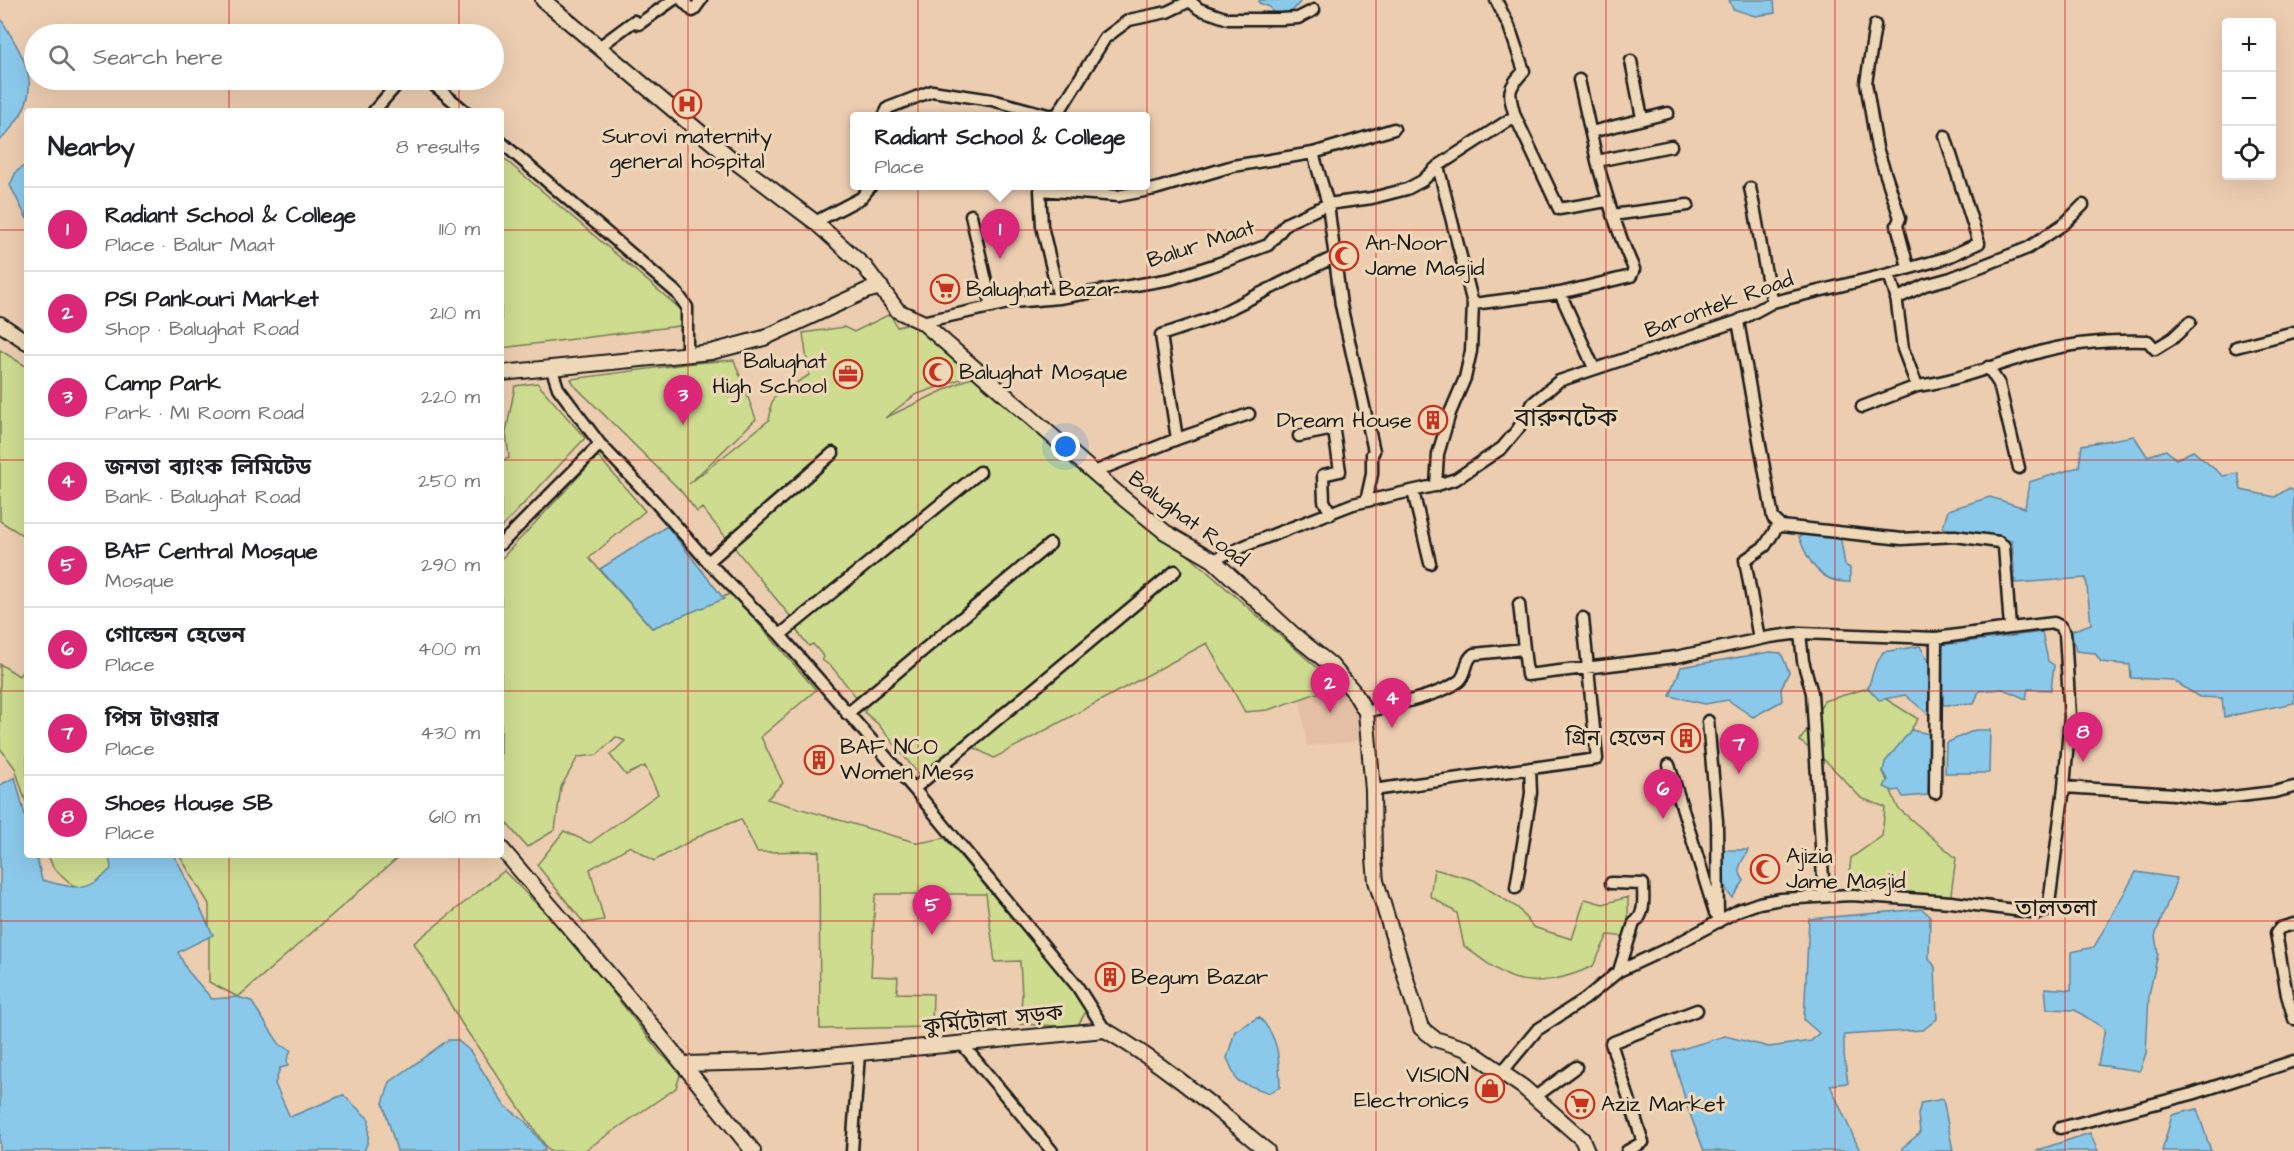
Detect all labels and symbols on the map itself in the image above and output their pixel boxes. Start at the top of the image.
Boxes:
hospital icon: Surovi maternity general hospital [671,88,703,120]
place label: Surovi maternity general hospital [602,121,772,178]
pin: 1 [980,210,1020,259]
street label: Balur Maat [1143,212,1259,276]
place label: An-Noor Jame Masjid [1365,228,1485,284]
mosque icon: An-Noor Jame Masjid [1328,240,1360,272]
street label: Barontek Road [1640,264,1798,346]
supermarket icon: Balughat Bazar [929,273,961,305]
place label: Balughat Bazar [966,274,1120,306]
place label: Balughat High School [712,346,827,403]
mosque icon: Balughat Mosque [922,356,954,388]
place label: Balughat Mosque [959,357,1128,389]
office icon: Balughat High School [832,358,864,390]
pin: 3 [664,376,702,425]
district label: বারুনটেক [1513,400,1619,436]
building icon: Dream House [1417,404,1449,436]
place label: Dream House [1277,405,1412,436]
your location [1051,432,1080,461]
street label: Balughat Road [1121,464,1254,575]
pin: 2 [1310,664,1350,713]
pin: 4 [1372,678,1412,728]
pin: 8 [2064,712,2102,762]
building icon: গ্রিন হেভেন [1670,722,1702,754]
place label: গ্রিন হেভেন [1565,723,1666,754]
pin: 7 [1720,724,1758,774]
place label: BAF NCO Women Mess [840,732,974,788]
building icon: BAF NCO Women Mess [803,744,835,776]
pin: 6 [1644,770,1682,819]
place label: Ajizia Jame Masjid [1786,841,1906,897]
mosque icon: Ajizia Jame Masjid [1749,853,1781,885]
pin: 5 [912,886,952,935]
district label: তালতলা [2014,892,2098,926]
building icon: Begum Bazar [1094,961,1126,993]
place label: Begum Bazar [1131,962,1268,994]
street label: কুর্মিটোলা সড়ক [920,997,1065,1043]
place label: VISION Electronics [1354,1060,1469,1116]
shop icon: VISION Electronics [1474,1072,1506,1104]
supermarket icon: Aziz Market [1564,1088,1596,1120]
place label: Aziz Market [1601,1089,1725,1120]

